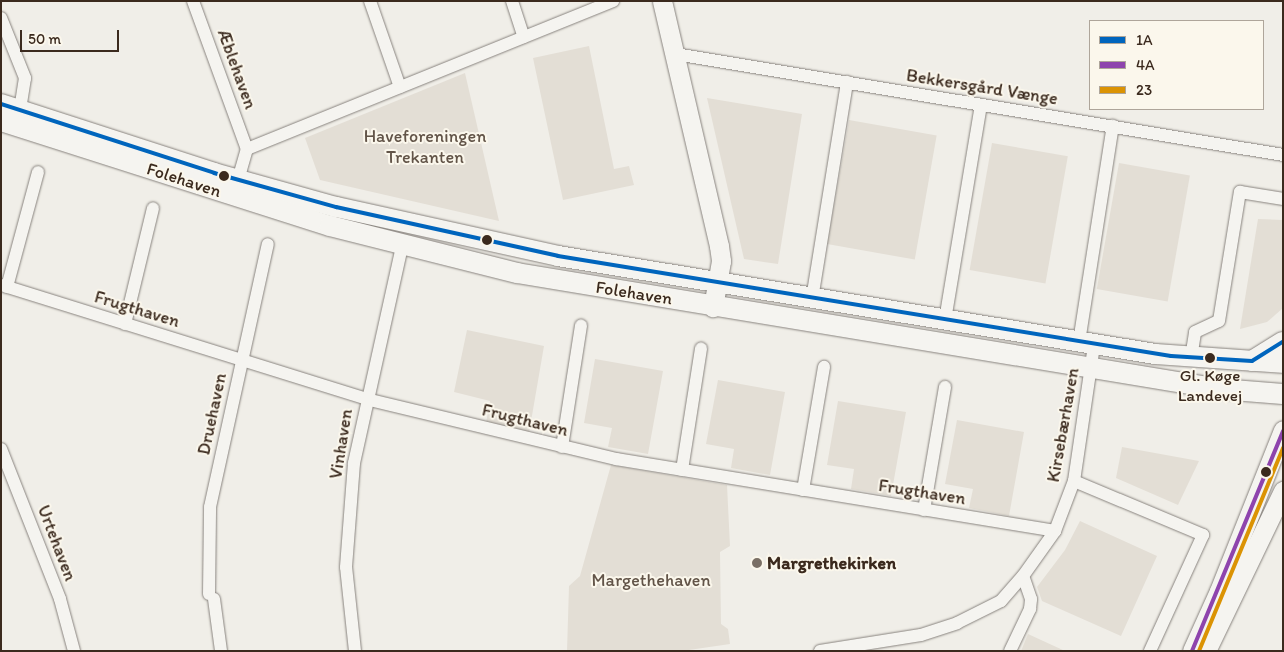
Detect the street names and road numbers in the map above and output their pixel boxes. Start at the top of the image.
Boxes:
street label: Æblehaven [213,26,261,112]
street label: Bekkersgård Vænge [905,64,1059,110]
street label: Folehaven [144,158,224,202]
street label: Folehaven [594,276,674,310]
street label: Frugthaven [92,286,182,332]
street label: Kirsebærhaven [1042,366,1084,484]
street label: Druehaven [193,371,231,457]
street label: Frugthaven [480,399,570,441]
street label: Vinhaven [325,407,357,481]
street label: Frugthaven [877,474,967,510]
street label: Urtehaven [33,502,81,584]

